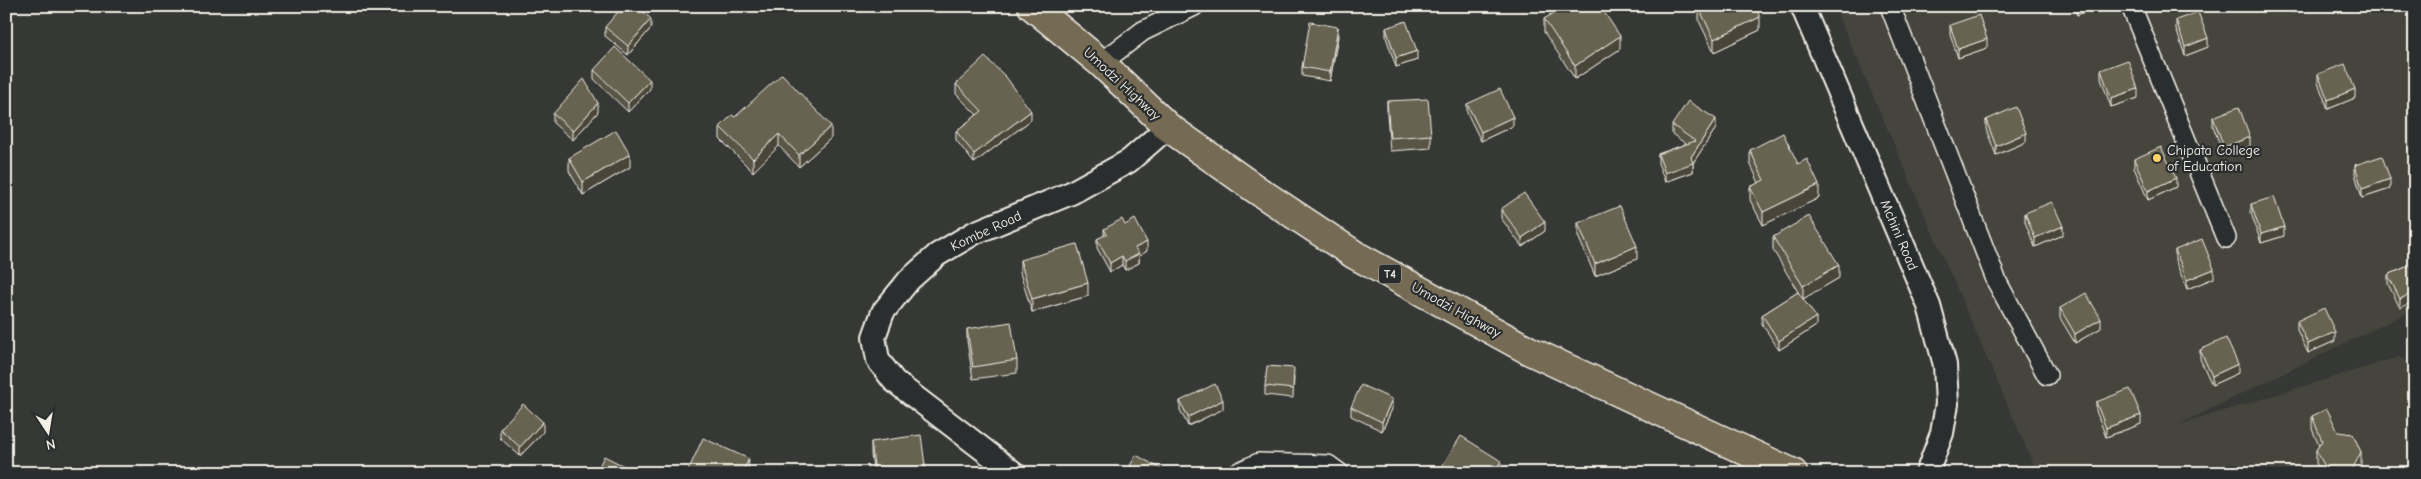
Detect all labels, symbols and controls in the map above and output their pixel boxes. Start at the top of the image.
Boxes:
street label: Umodzi Highway [1080,44,1165,125]
place label: Chipata College of Education [2167,142,2260,175]
marker: Chipata College of Education [2151,152,2163,164]
street label: Mchini Road [1877,197,1921,273]
street label: Kombe Road [948,207,1024,255]
road number: T4 [1379,264,1401,284]
street label: Umodzi Highway [1408,278,1504,342]
north arrow [22,406,72,456]
text: N [44,435,57,453]

